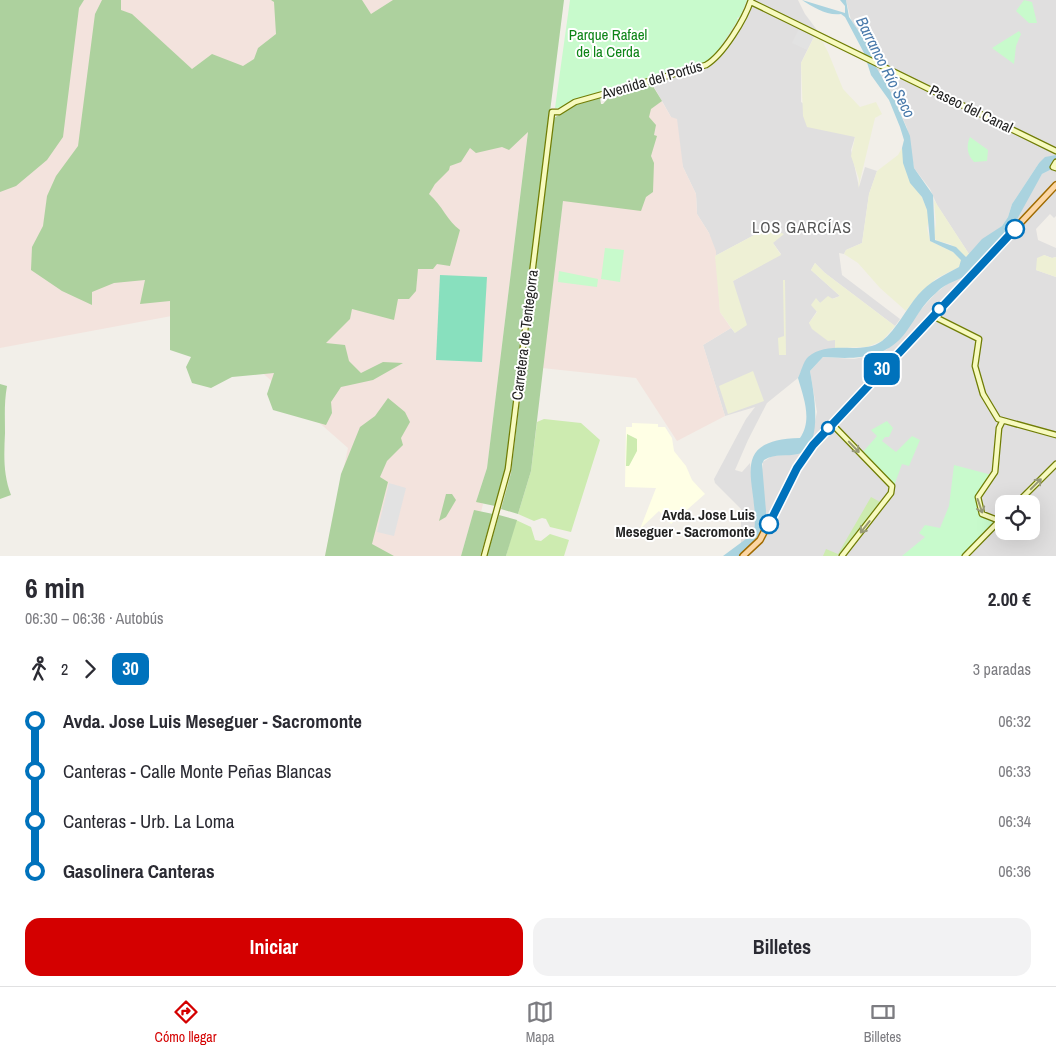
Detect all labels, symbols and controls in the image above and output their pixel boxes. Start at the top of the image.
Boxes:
water label: Barranco Río Seco [851,13,921,121]
park label: Parque Rafael de la Cerda [569,24,647,62]
street label: Avenida del Portús [598,55,705,104]
street label: Paseo del Canal [926,79,1016,138]
district label: LOS GARCÍAS [752,216,852,238]
unlabelled marker [1005,219,1025,239]
street label: Carretera de Tentegorra [506,268,543,401]
unlabelled marker [932,302,946,316]
line badge: 30 [860,353,904,385]
text: 30 [874,356,890,381]
unlabelled marker [821,421,835,435]
one-way arrow [848,441,860,453]
one-way arrow [1030,478,1042,490]
map controls [995,495,1040,540]
button: locate [995,495,1040,540]
one-way arrow [976,498,986,514]
place label: Avda. Jose Luis Meseguer - Sacromonte [616,504,755,542]
marker: Avda. Jose Luis Meseguer - Sacromonte [759,514,779,534]
one-way arrow [859,520,870,533]
text: 6 min [25,569,85,607]
text: 2.00 € [988,586,1031,612]
text: 06:30 – 06:36 · Autobús [25,607,164,629]
icon: walk [25,655,53,683]
icon: forward [76,655,104,683]
text: 30 [122,656,139,681]
text: 2 [61,658,68,680]
text: 3 paradas [973,658,1031,680]
text: Avda. Jose Luis Meseguer - Sacromonte [63,708,362,734]
text: 06:32 [998,710,1031,732]
text: Canteras - Calle Monte Peñas Blancas [63,758,331,784]
text: 06:33 [998,760,1031,782]
text: Canteras - Urb. La Loma [63,808,234,834]
text: 06:34 [998,810,1031,832]
text: Gasolinera Canteras [63,858,215,884]
text: 06:36 [998,860,1031,882]
button: Iniciar [25,918,523,976]
button: Billetes [533,918,1031,976]
tab: Cómo llegar [155,998,217,1046]
tab: Mapa [526,998,554,1046]
tab: Billetes [864,998,901,1046]

